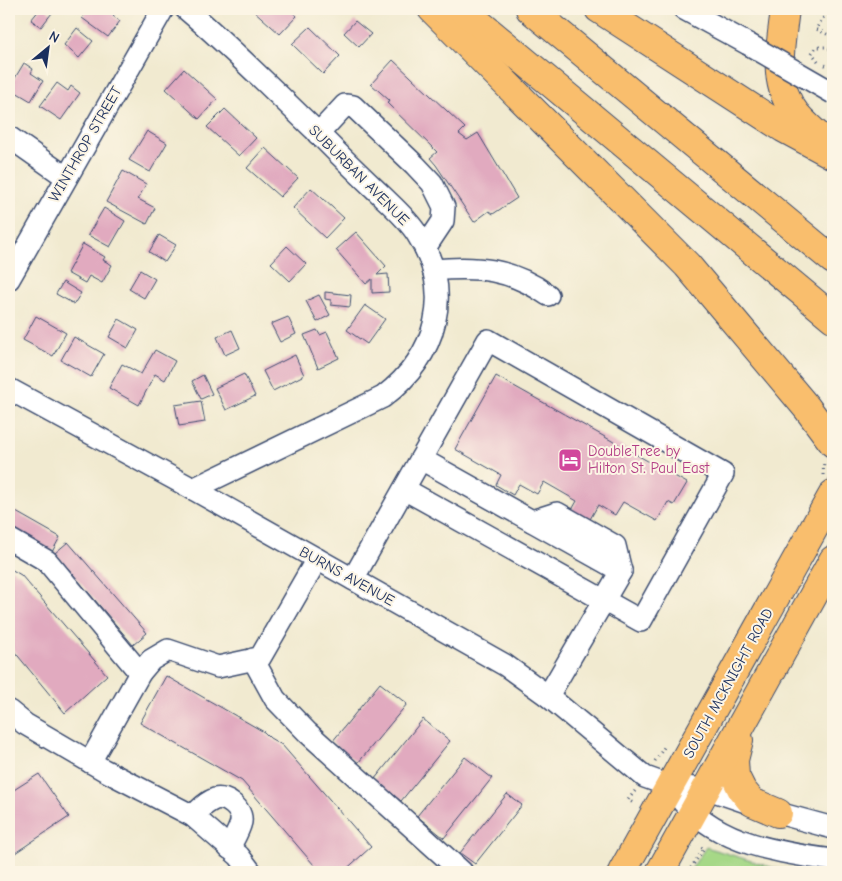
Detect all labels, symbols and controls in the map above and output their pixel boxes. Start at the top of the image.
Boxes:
north arrow [22,22,72,72]
text: N [46,27,62,47]
street label: WINTHROP STREET [45,83,125,205]
street label: SUBURBAN AVENUE [305,121,413,229]
place label: DoubleTree by Hilton St. Paul East [588,442,710,477]
hotel icon: DoubleTree by Hilton St. Paul East [557,447,583,473]
street label: BURNS AVENUE [296,542,398,610]
street label: SOUTH MCKNIGHT ROAD [679,605,777,761]

